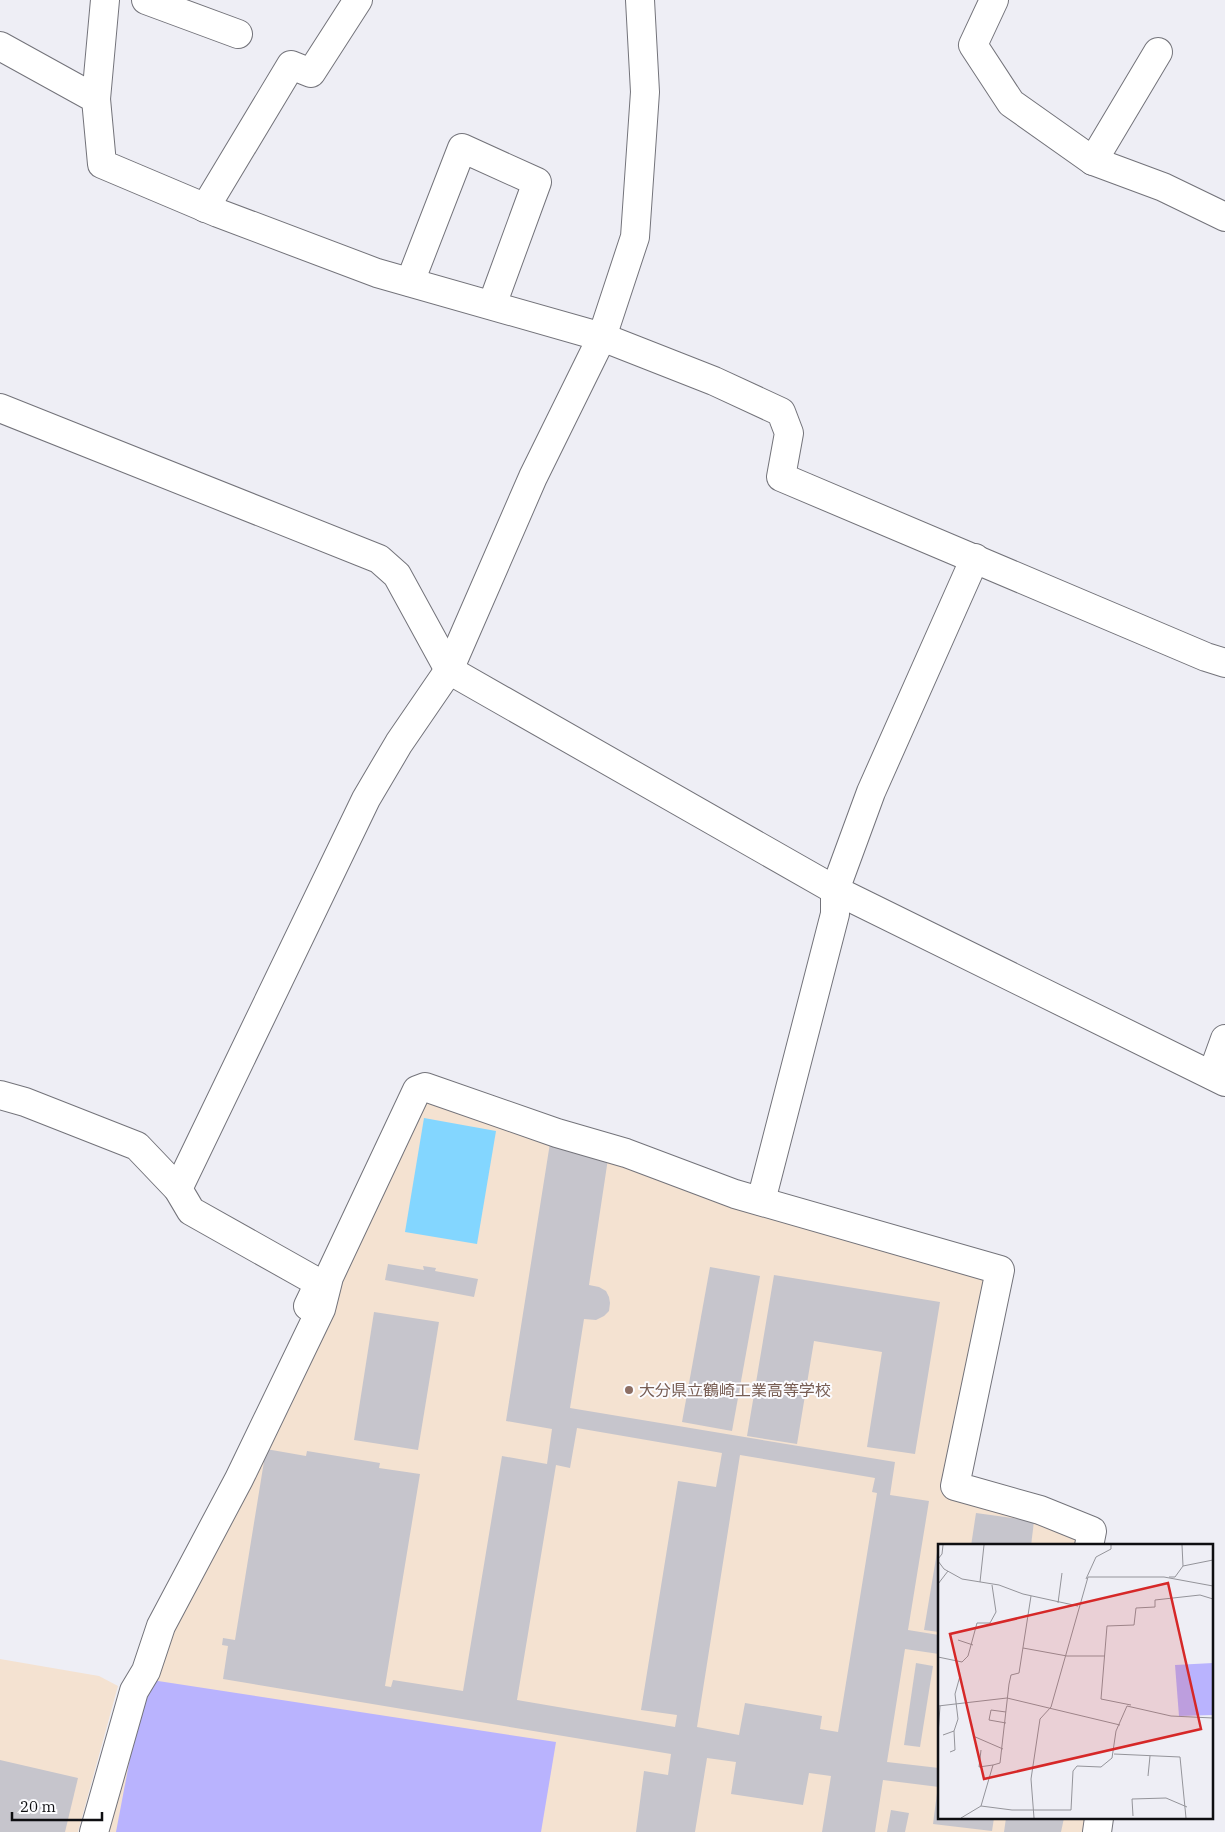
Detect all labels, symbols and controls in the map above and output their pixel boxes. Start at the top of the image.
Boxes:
place label: 大分県立鶴崎工業高等学校 [639,1380,831,1400]
marker: 大分県立鶴崎工業高等学校 [623,1384,635,1396]
inset map [938,1544,1212,1820]
scale bar [12,1790,102,1822]
text: 20 m [20,1797,56,1816]

